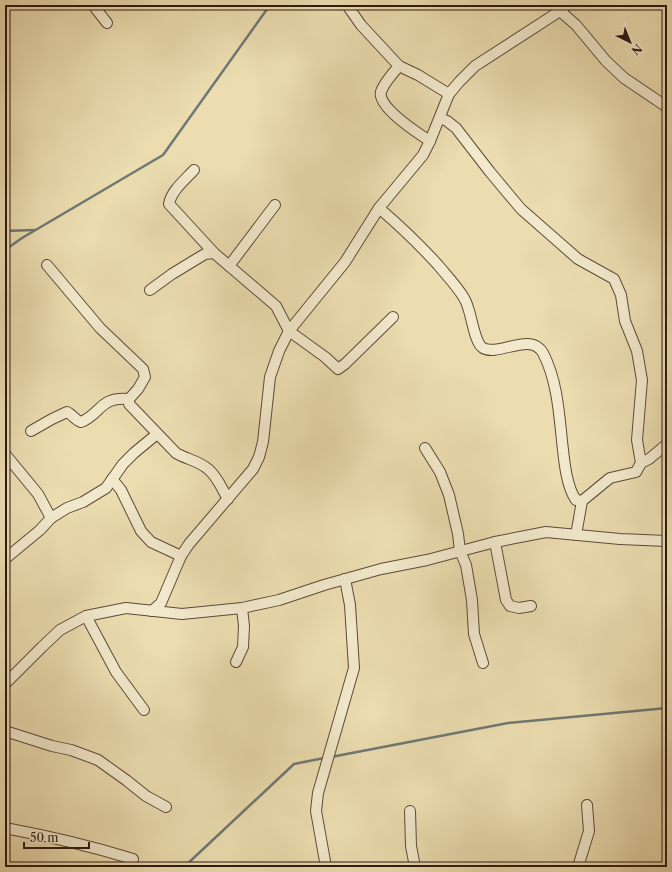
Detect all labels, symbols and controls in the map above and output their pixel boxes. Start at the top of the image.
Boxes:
north arrow [610,22,650,62]
text: N [628,41,645,58]
scale bar [24,824,89,850]
text: 50 m [30,830,59,845]

